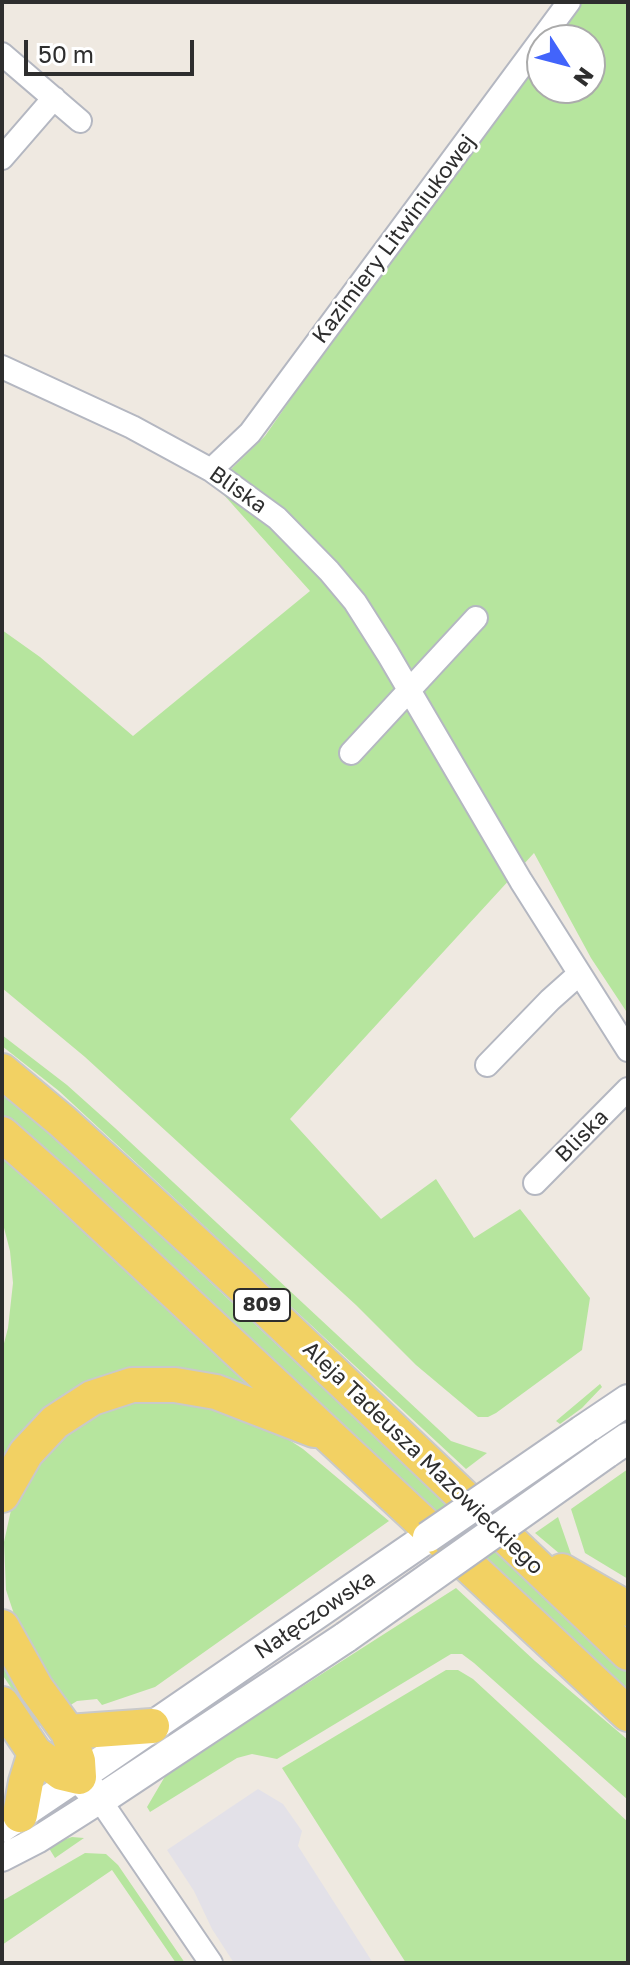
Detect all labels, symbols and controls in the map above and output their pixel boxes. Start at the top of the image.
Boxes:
scale bar [28,24,198,74]
north arrow [526,24,606,104]
text: 50 m [38,39,94,68]
text: N [568,63,600,92]
street label: Kazimiery Litwiniukowej [307,129,481,349]
street label: Bliska [204,461,272,519]
street label: Bliska [550,1104,614,1168]
road number: 809 [234,1289,290,1321]
street label: Aleja Tadeusza Mazowieckiego [297,1336,549,1580]
street label: Nałęczowska [250,1565,380,1665]

